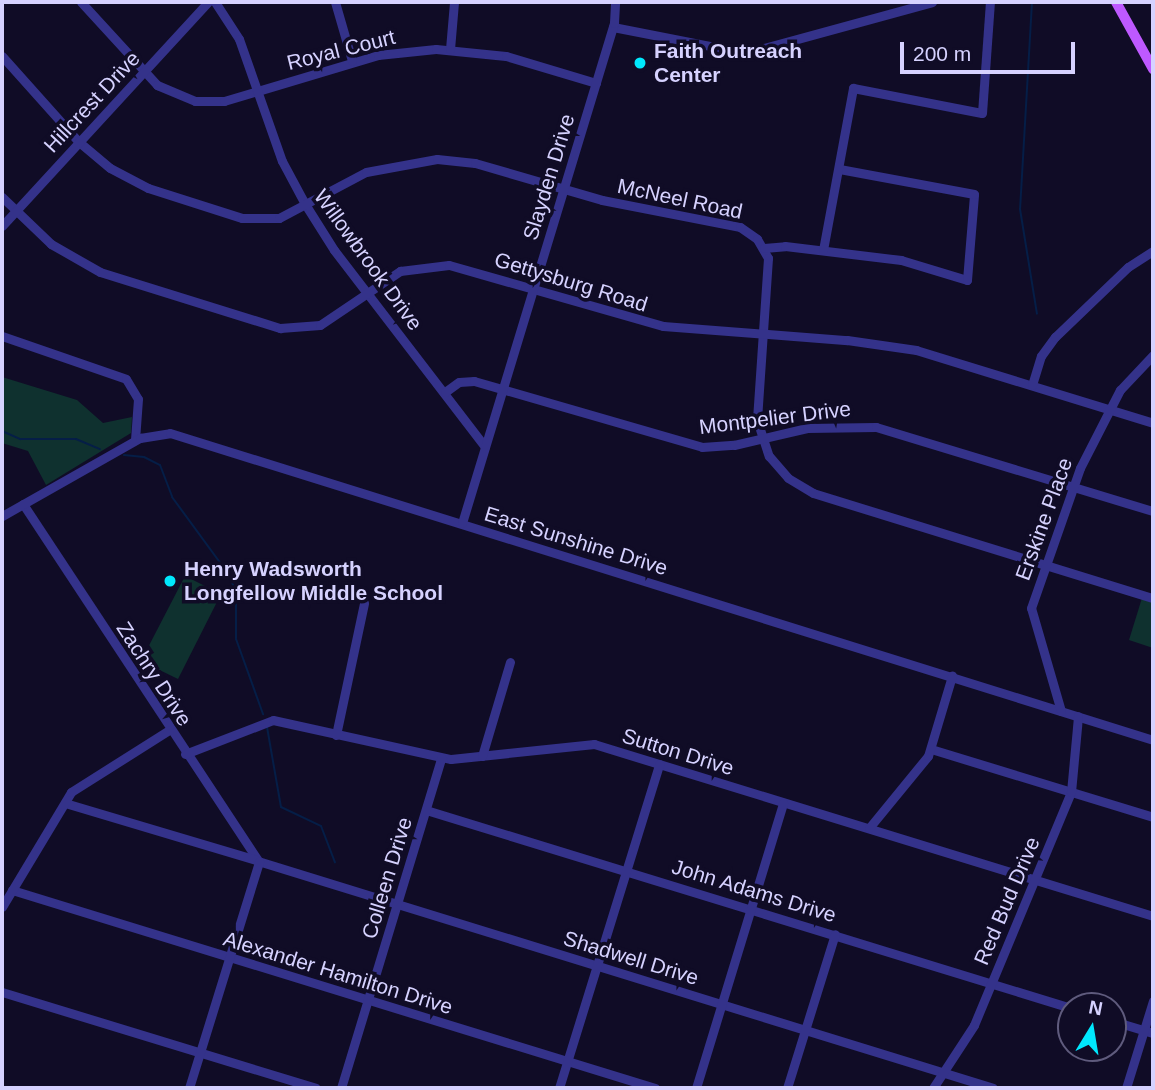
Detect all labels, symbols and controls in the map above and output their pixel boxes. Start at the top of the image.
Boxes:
street label: Royal Court [284,24,398,76]
scale bar [903,28,1078,72]
place label: Faith Outreach Center [654,38,802,88]
text: 200 m [913,42,971,65]
street label: Hillcrest Drive [39,46,145,158]
marker: Faith Outreach Center [632,55,648,71]
street label: Slayden Drive [518,111,580,243]
street label: McNeel Road [615,173,745,225]
street label: Willowbrook Drive [308,185,428,335]
street label: Gettysburg Road [491,247,651,317]
street label: Montpelier Drive [698,396,852,440]
street label: Erskine Place [1010,454,1078,584]
street label: East Sunshine Drive [481,501,671,581]
place label: Henry Wadsworth Longfellow Middle School [184,556,443,606]
marker: Henry Wadsworth Longfellow Middle School [162,573,178,589]
street label: Zachry Drive [111,617,197,731]
street label: Sutton Drive [619,723,737,781]
street label: Colleen Drive [357,814,417,942]
street label: Red Bud Drive [969,833,1045,969]
street label: John Adams Drive [668,854,840,928]
street label: Shadwell Drive [560,925,702,991]
street label: Alexander Hamilton Drive [220,926,456,1020]
north arrow [1057,992,1127,1062]
text: N [1087,996,1104,1019]

